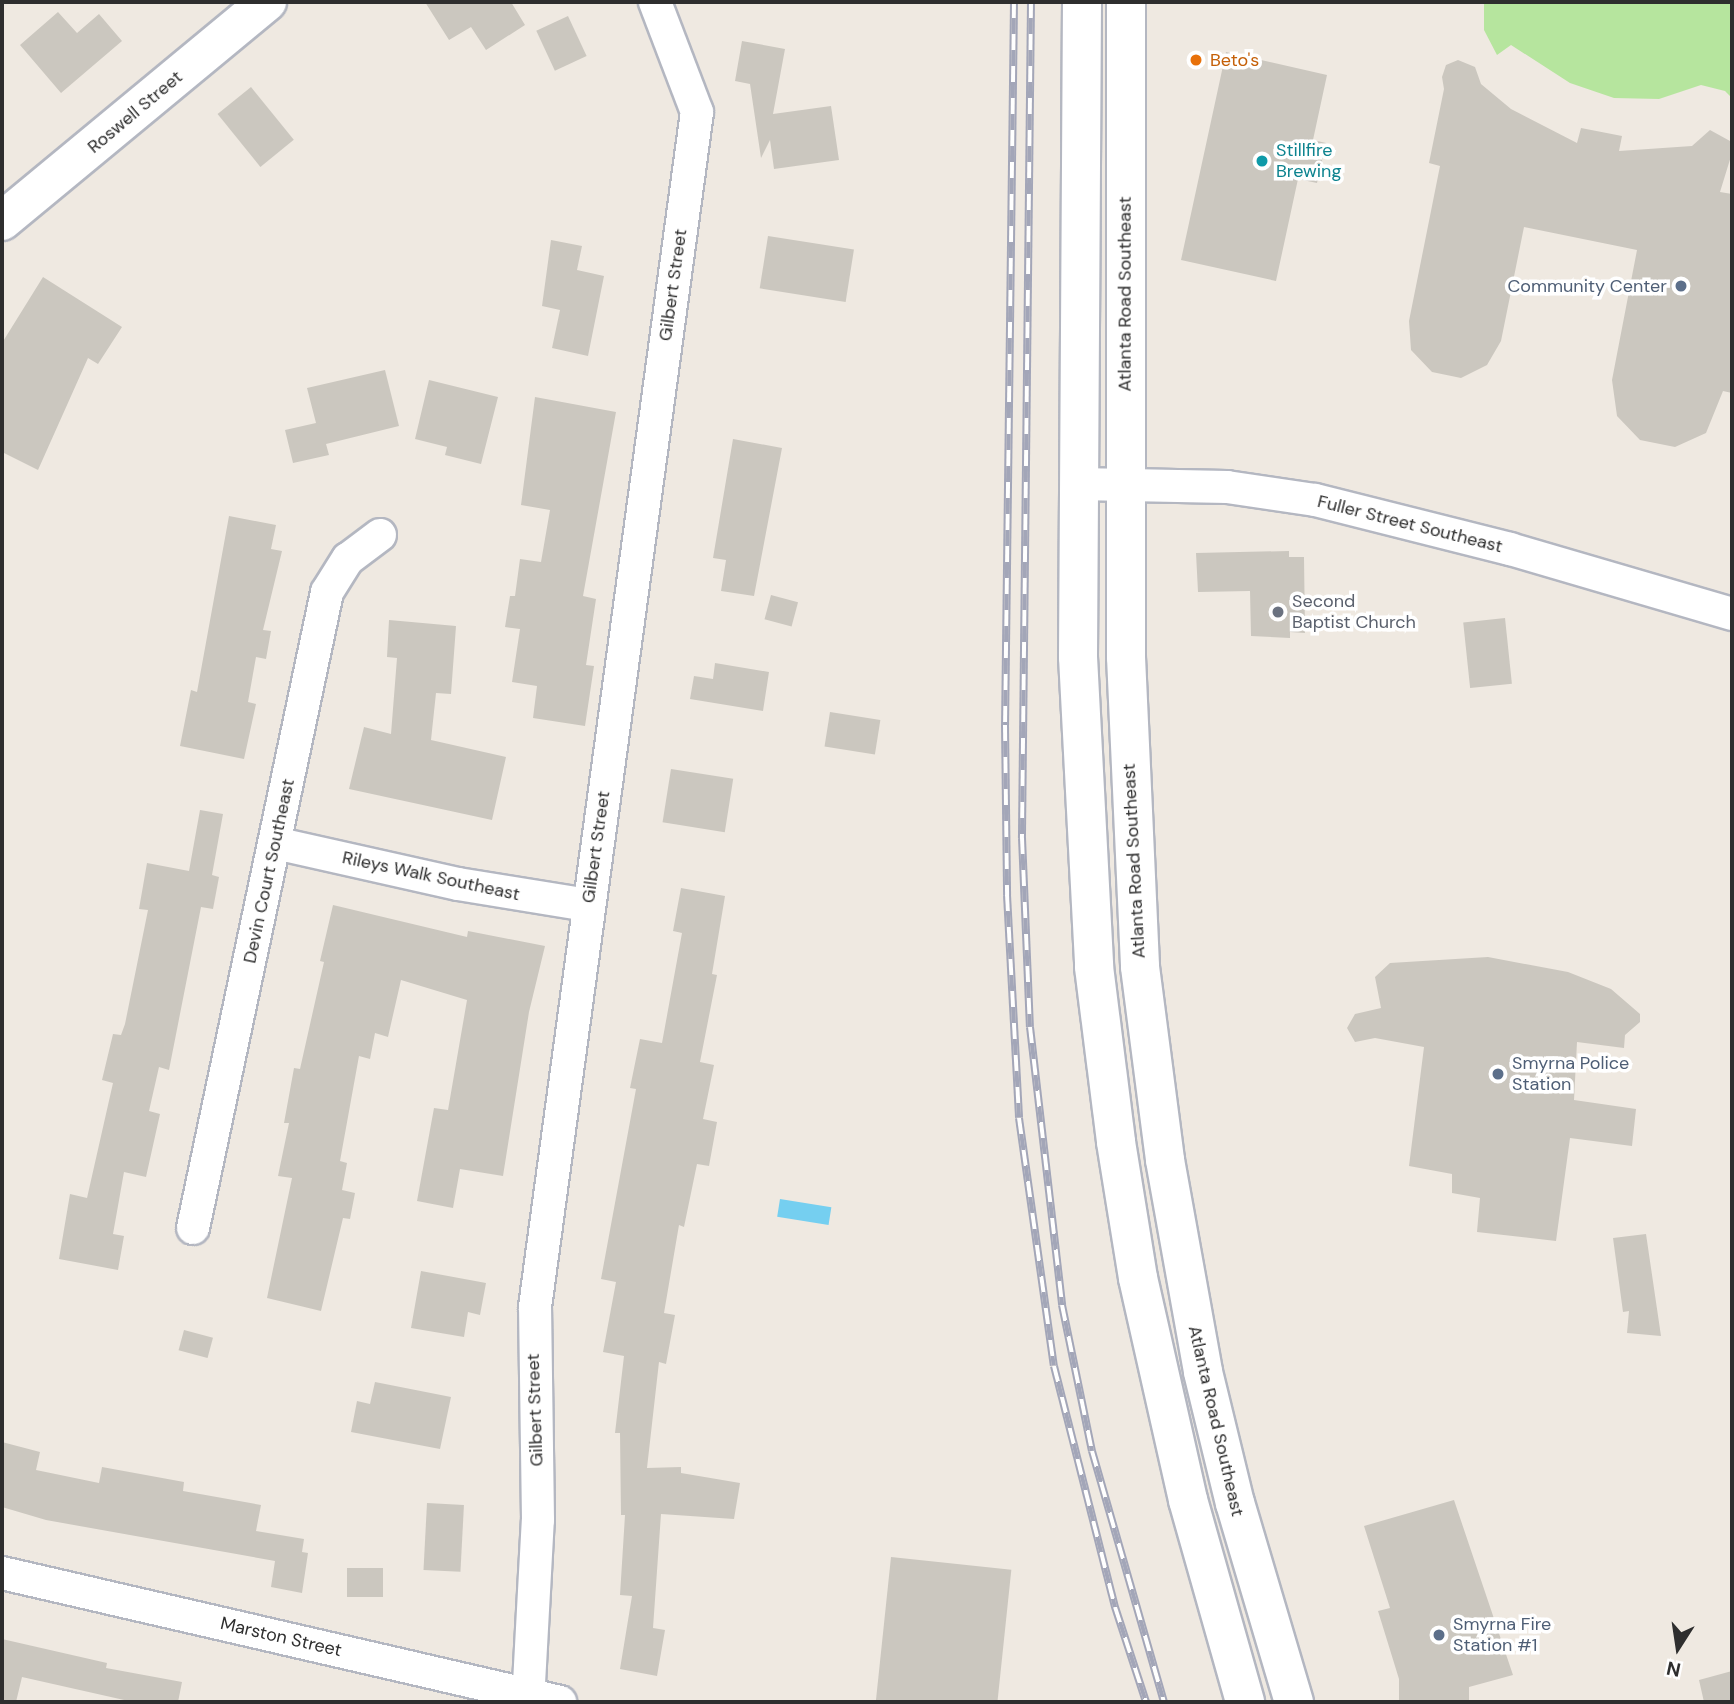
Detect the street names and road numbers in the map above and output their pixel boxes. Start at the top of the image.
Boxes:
street label: Roswell Street [83,66,187,158]
street label: Atlanta Road Southeast [1114,196,1136,392]
street label: Gilbert Street [654,228,692,342]
street label: Fuller Street Southeast [1315,491,1505,557]
street label: Atlanta Road Southeast [1118,763,1150,959]
street label: Devin Court Southeast [239,777,299,965]
street label: Gilbert Street [577,790,615,904]
street label: Rileys Walk Southeast [340,847,522,905]
street label: Atlanta Road Southeast [1184,1323,1248,1519]
street label: Gilbert Street [522,1353,548,1467]
street label: Marston Street [218,1613,344,1661]

